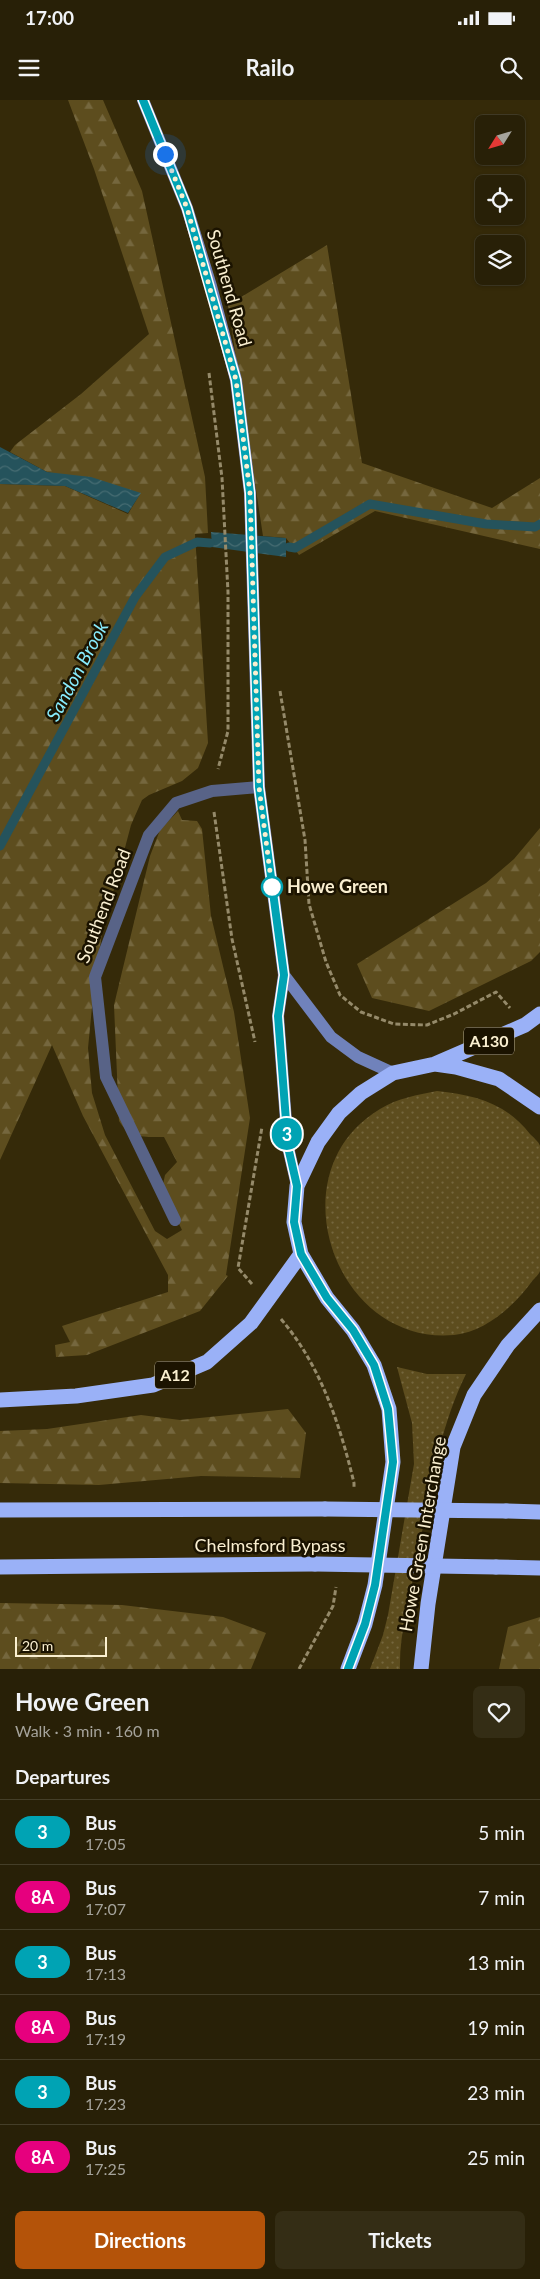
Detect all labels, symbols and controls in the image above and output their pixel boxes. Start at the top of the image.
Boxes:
text: 17:00 [25,6,74,29]
icon: menu [15,54,43,82]
text: Railo [246,54,294,81]
icon: search [497,54,525,82]
north arrow [475,115,525,165]
map controls [475,115,525,285]
your location [153,142,178,167]
button: locate [475,175,525,225]
street label: Southend Road [203,227,257,349]
button: layers [475,235,525,285]
water label: Sandon Brook [41,616,113,725]
street label: Southend Road [71,845,135,966]
place label: Howe Green [287,875,388,897]
marker: Howe Green [261,876,283,898]
road number: A130 [464,1028,514,1054]
line badge: 3 [271,1118,303,1150]
text: 3 [282,1123,292,1145]
road number: A12 [155,1362,195,1388]
street label: Howe Green Interchange [394,1435,450,1633]
street label: Chelmsford Bypass [195,1534,346,1556]
scale bar [15,1634,108,1657]
text: 20 m [22,1637,53,1654]
button: heart [473,1686,525,1738]
text: Howe Green [15,1687,149,1716]
text: Walk · 3 min · 160 m [15,1721,160,1740]
text: Departures [15,1765,110,1788]
text: Bus [85,1811,116,1834]
text: 3 [37,1821,48,1843]
text: 5 min [478,1821,525,1844]
text: 17:05 [85,1834,126,1853]
text: Bus [85,1876,116,1899]
text: 8A [31,1886,54,1908]
text: 7 min [478,1886,525,1909]
text: 17:07 [85,1899,126,1918]
text: Bus [85,1941,116,1964]
text: 3 [37,1951,48,1973]
text: 13 min [467,1951,525,1974]
text: 17:13 [85,1964,126,1983]
text: Bus [85,2006,116,2029]
text: 8A [31,2016,54,2038]
text: 19 min [467,2016,525,2039]
text: 17:19 [85,2029,126,2048]
text: Bus [85,2071,116,2094]
text: 3 [37,2081,48,2103]
text: 23 min [467,2081,525,2104]
text: 17:23 [85,2094,126,2113]
text: Bus [85,2136,116,2159]
text: 8A [31,2146,54,2168]
text: 25 min [467,2146,525,2169]
text: 17:25 [85,2159,126,2178]
button: Directions [15,2211,265,2269]
button: Tickets [275,2211,525,2269]

